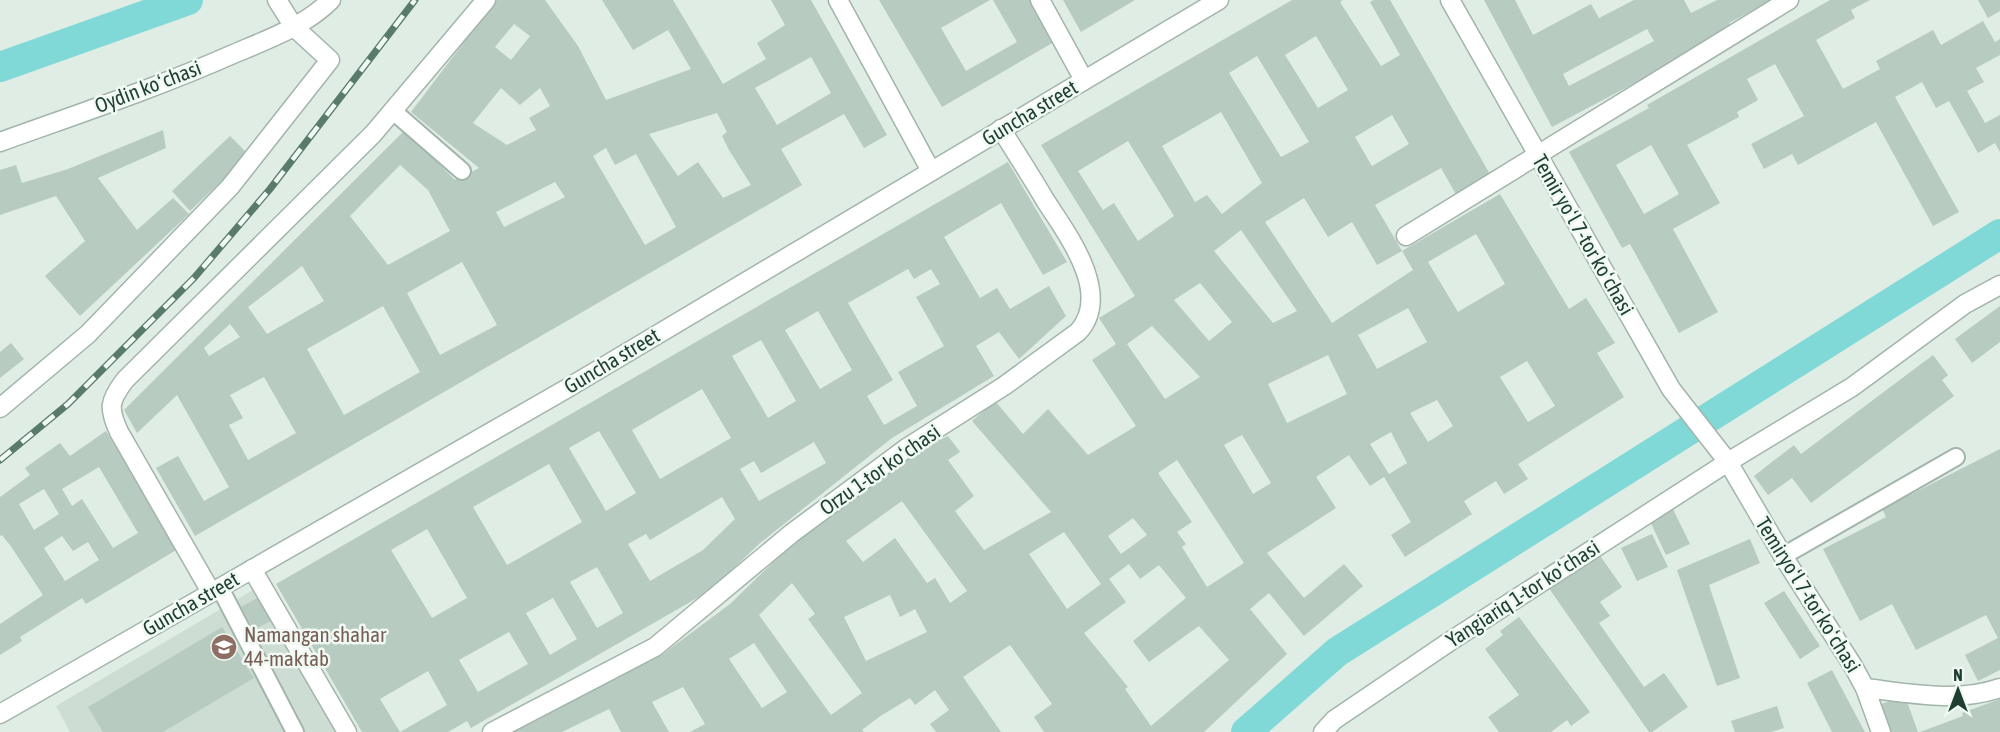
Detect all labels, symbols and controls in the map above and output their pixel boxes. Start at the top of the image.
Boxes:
street label: Oydin koʻchasi [91,55,204,117]
street label: Guncha street [978,74,1081,150]
street label: Temir yoʻl 7-tor koʻchasi [1528,150,1640,319]
street label: Guncha street [560,322,663,398]
street label: Orzu 1-tor koʻchasi [815,419,944,520]
street label: Temiryoʻl 7-tor koʻchasi [1751,513,1866,676]
street label: Yangiariq 1-tor koʻchasi [1441,535,1604,652]
street label: Guncha street [138,566,243,640]
place label: Namangan shahar 44-maktab [244,622,387,670]
school or university icon: Namangan shahar 44-maktab [209,632,239,662]
north arrow [1928,660,1988,720]
text: N [1953,666,1963,684]

